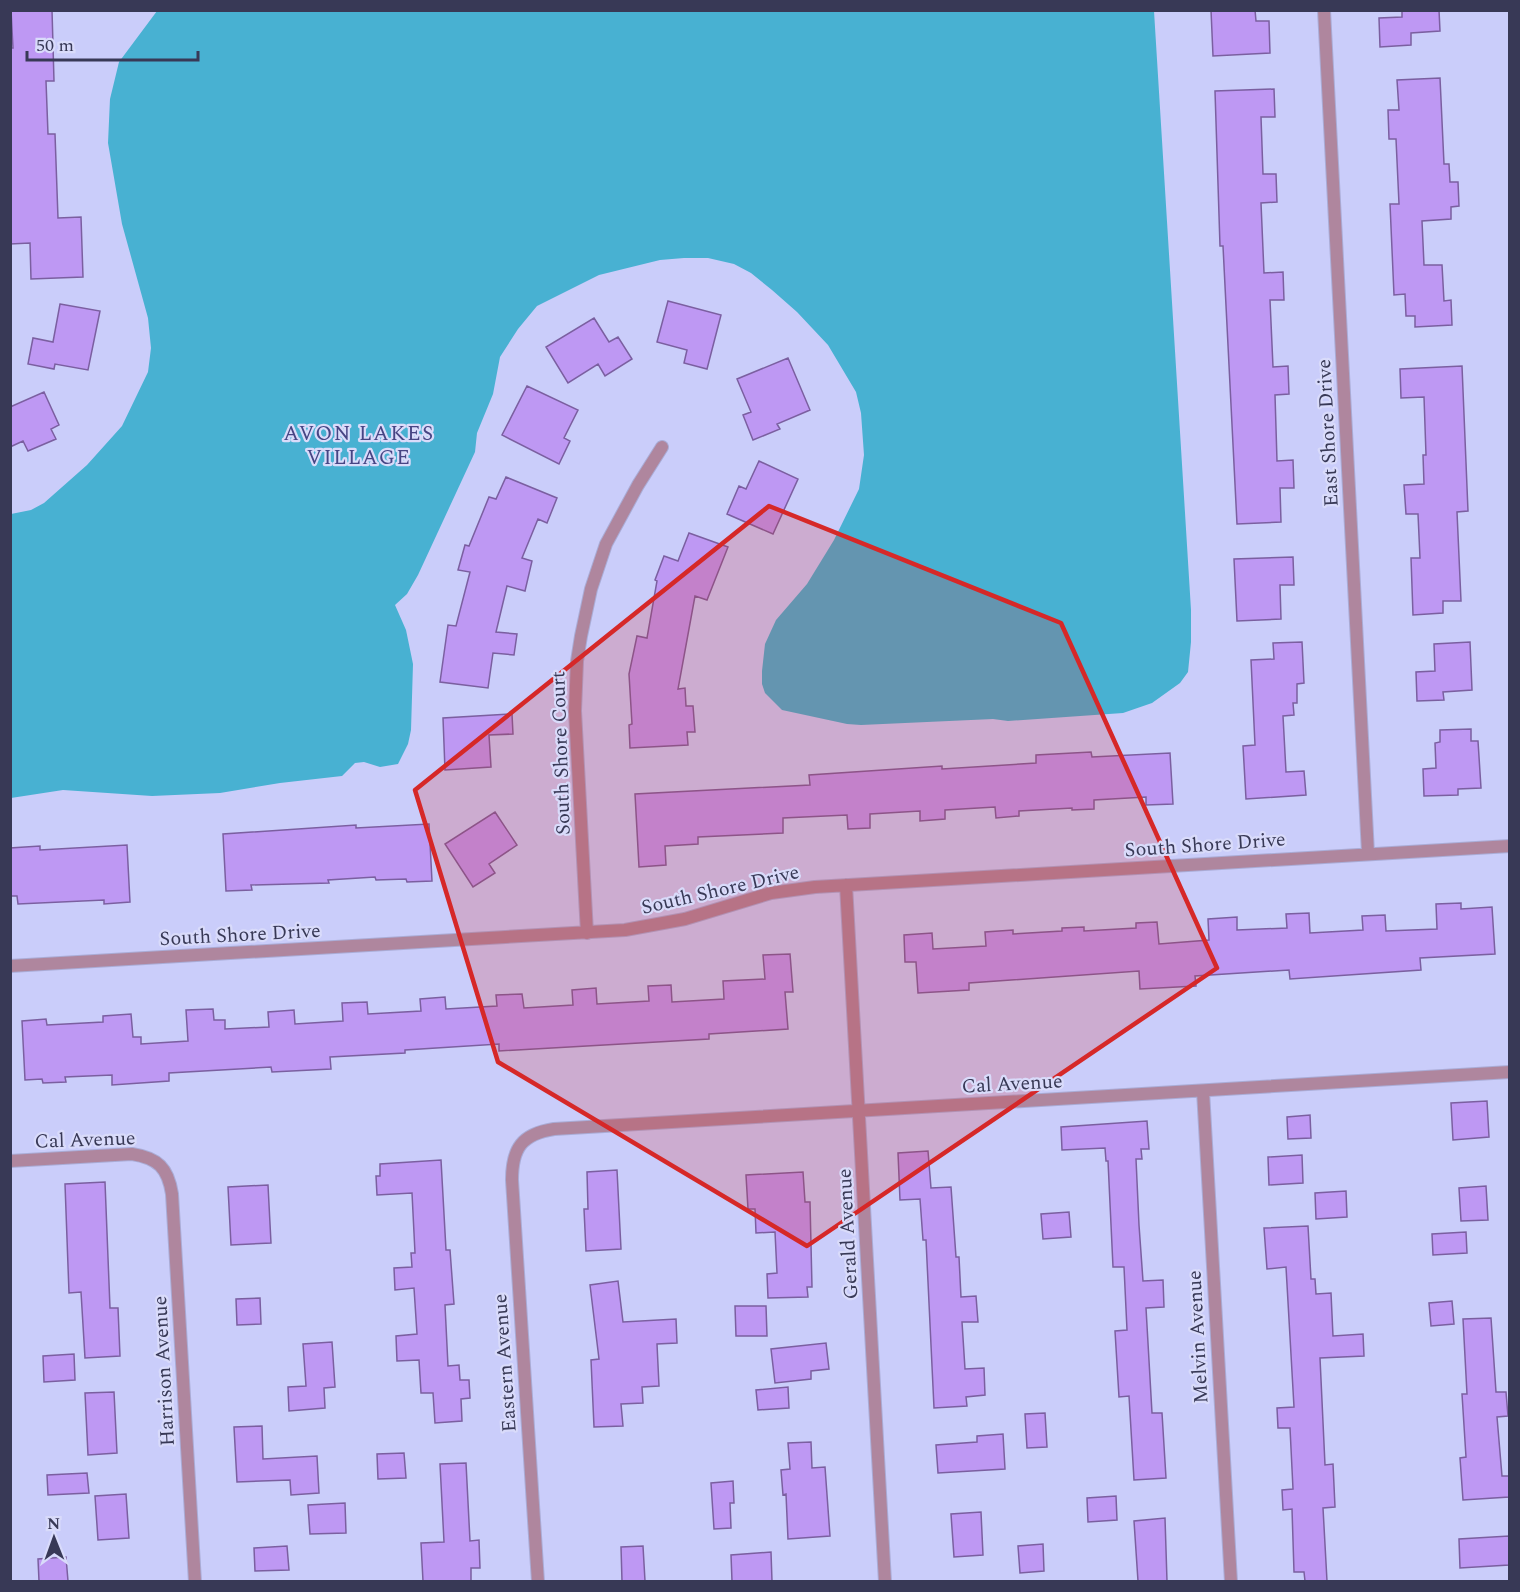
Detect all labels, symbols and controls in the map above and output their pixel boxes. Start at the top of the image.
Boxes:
scale bar [27,24,198,62]
text: 50 m [36,32,74,59]
street label: East Shore Drive [1309,358,1347,508]
district label: AVON LAKES VILLAGE [283,418,435,474]
street label: South Shore Court [543,670,579,835]
street label: South Shore Drive [1124,824,1287,866]
street label: South Shore Drive [638,857,802,923]
street label: South Shore Drive [159,916,321,954]
street label: Cal Avenue [961,1066,1063,1102]
street label: Cal Avenue [34,1123,136,1157]
street label: Gerald Avenue [830,1168,866,1300]
street label: Melvin Avenue [1180,1270,1216,1404]
street label: Eastern Avenue [485,1293,525,1433]
street label: Harrison Avenue [145,1295,183,1447]
north arrow [24,1508,84,1568]
text: N [47,1512,60,1536]

